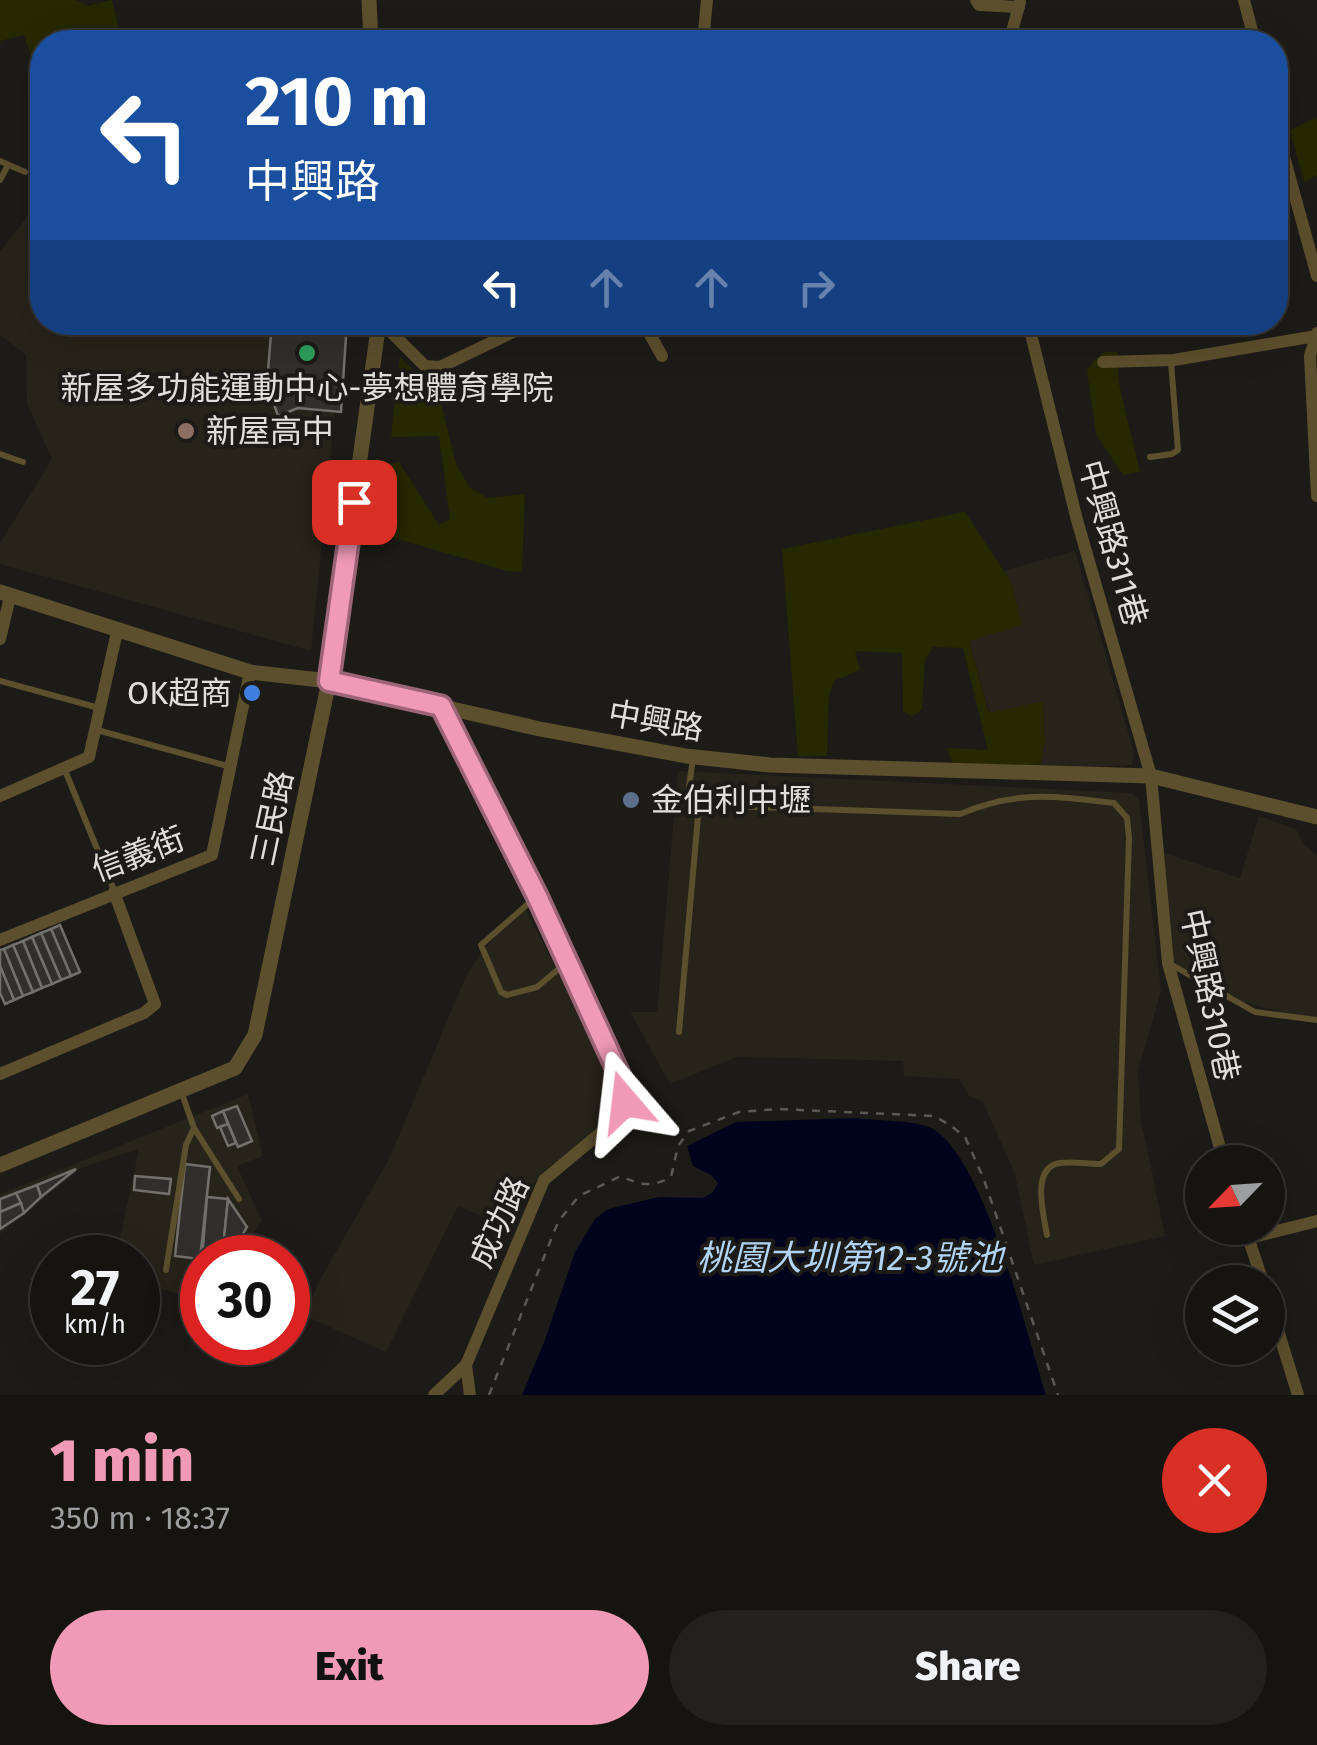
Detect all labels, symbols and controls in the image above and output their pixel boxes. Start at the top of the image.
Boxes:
text: 210 m [245,60,429,144]
icon: left [80,70,210,200]
text: 中興路 [245,155,380,209]
icon: left [474,260,529,315]
icon: ahead [579,260,634,315]
icon: ahead [684,260,739,315]
icon: right [789,260,844,315]
marker: 新屋多功能運動中心-夢想體育學院 [296,342,318,364]
place label: 新屋多功能運動中心-夢想體育學院 [61,369,553,407]
place label: 新屋高中 [206,412,334,450]
marker: 新屋高中 [175,420,197,442]
street label: 中興路311巷 [1071,456,1155,630]
pin [312,460,397,545]
icon: arrive [327,475,382,530]
place label: OK超商 [127,674,232,712]
marker: OK超商 [241,682,263,704]
street label: 中興路 [605,694,707,748]
street label: 三民路 [243,767,301,869]
place label: 金伯利中壢 [651,781,811,819]
marker: 金伯利中壢 [620,789,642,811]
street label: 信義街 [86,819,190,889]
street label: 中興路310巷 [1173,906,1247,1084]
position arrow [573,1050,677,1154]
north arrow [1185,1145,1285,1245]
map controls [1185,1145,1285,1365]
street label: 成功路 [461,1170,537,1274]
speed limit sign: 30 [180,1235,310,1365]
water label: 桃園大圳第12-3號池 [697,1237,1007,1279]
text: 27 [71,1258,119,1318]
button: layers [1185,1265,1285,1365]
text: km/h [64,1310,126,1340]
text: 1 min [50,1425,194,1497]
button: close [1162,1428,1267,1533]
text: 350 m · 18:37 [50,1499,230,1537]
button: Exit [50,1610,649,1725]
button: Share [669,1610,1267,1725]

